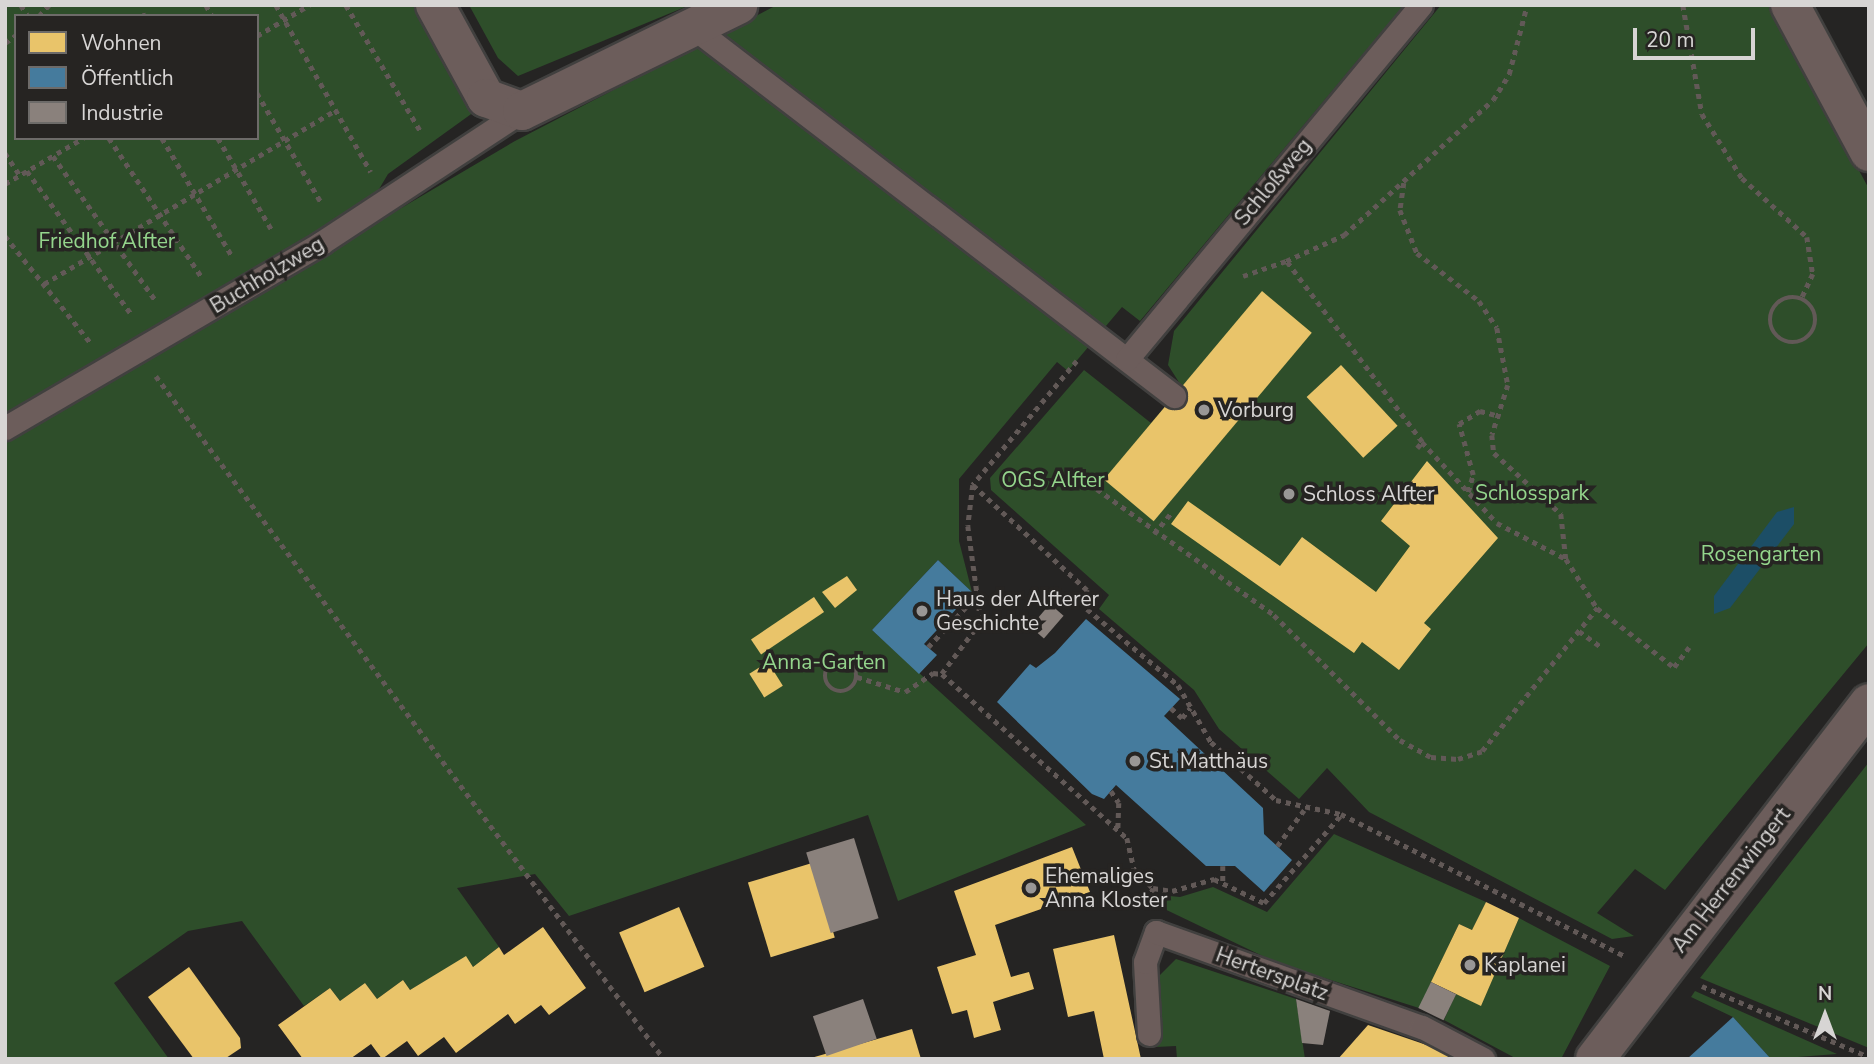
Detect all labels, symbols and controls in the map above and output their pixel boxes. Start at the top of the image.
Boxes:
legend [14,14,259,140]
scale bar [1636,14,1758,58]
text: 20 m [1646,26,1695,54]
text: Wohnen [81,29,162,57]
text: Öffentlich [81,64,174,92]
text: Industrie [81,99,163,127]
street label: Schloßweg [1229,133,1317,231]
park label: Friedhof Alfter [39,228,175,254]
street label: Buchholzweg [206,231,328,319]
place label: Vorburg [1218,397,1294,423]
marker: Vorburg [1196,402,1212,418]
park label: OGS Alfter [1001,467,1105,493]
park label: Schlosspark [1475,480,1589,506]
place label: Schloss Alfter [1303,481,1435,507]
marker: Schloss Alfter [1281,486,1297,502]
park label: Rosengarten [1701,541,1821,567]
place label: Haus der Alfterer Geschichte [936,586,1099,636]
marker: Haus der Alfterer Geschichte [914,603,930,619]
park label: Anna-Garten [762,649,886,675]
place label: St. Matthäus [1149,748,1268,774]
marker: St. Matthäus [1127,753,1143,769]
street label: Am Herrenwingert [1667,802,1795,958]
place label: Ehemaliges Anna Kloster [1045,863,1168,913]
marker: Ehemaliges Anna Kloster [1023,880,1039,896]
street label: Hertersplatz [1212,942,1332,1006]
place label: Kaplanei [1484,952,1566,978]
marker: Kaplanei [1462,957,1478,973]
north arrow [1790,980,1860,1050]
text: N [1818,981,1832,1007]

